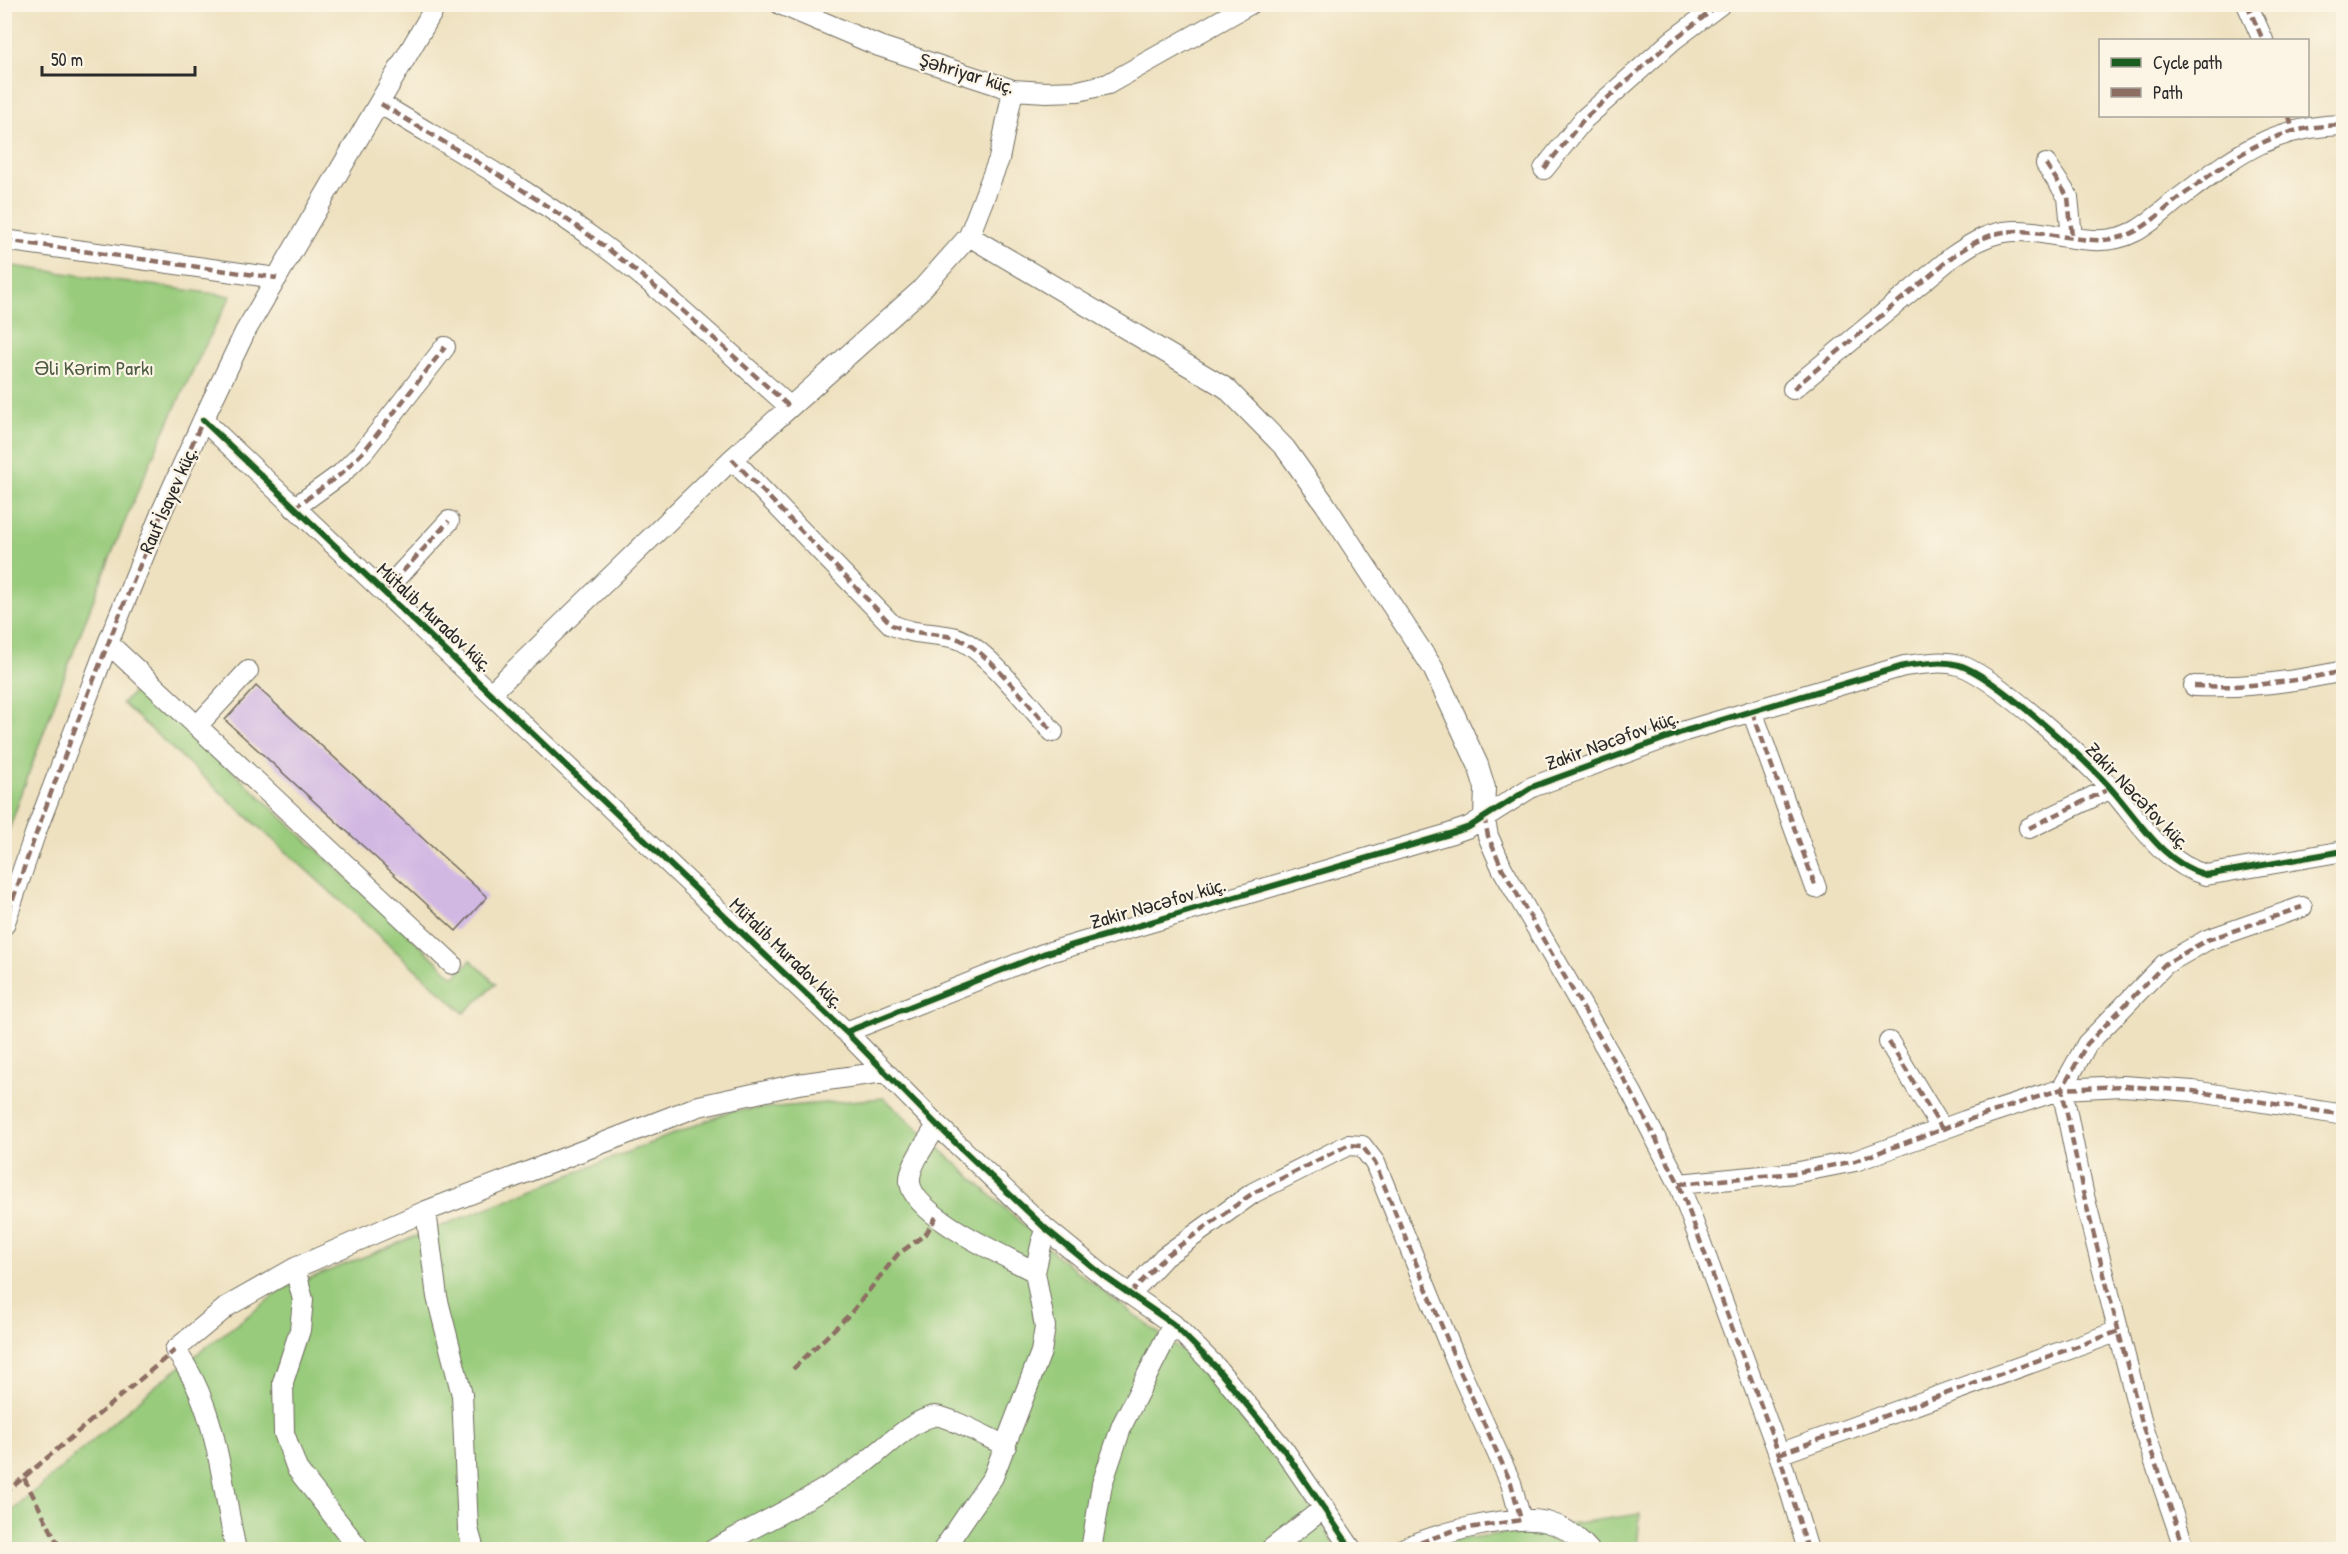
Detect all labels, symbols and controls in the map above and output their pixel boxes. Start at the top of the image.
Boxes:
scale bar [42,39,195,77]
legend [2099,39,2309,117]
street label: Şəhriyar küç. [916,45,1018,100]
text: 50 m [51,47,83,72]
text: Cycle path [2153,50,2223,75]
text: Path [2153,80,2183,105]
park label: Əli Kərim Parkı [34,354,154,381]
street label: Rauf İsayev küç. [132,442,203,558]
street label: Mütalib Muradov küç. [371,556,499,677]
street label: Zakir Nəcəfov küç. [1541,703,1682,776]
street label: Zakir Nəcəfov küç. [2080,736,2197,855]
street label: Zakir Nəcəfov küç. [1087,870,1229,935]
street label: Mütalib Muradov küç. [724,891,850,1014]

